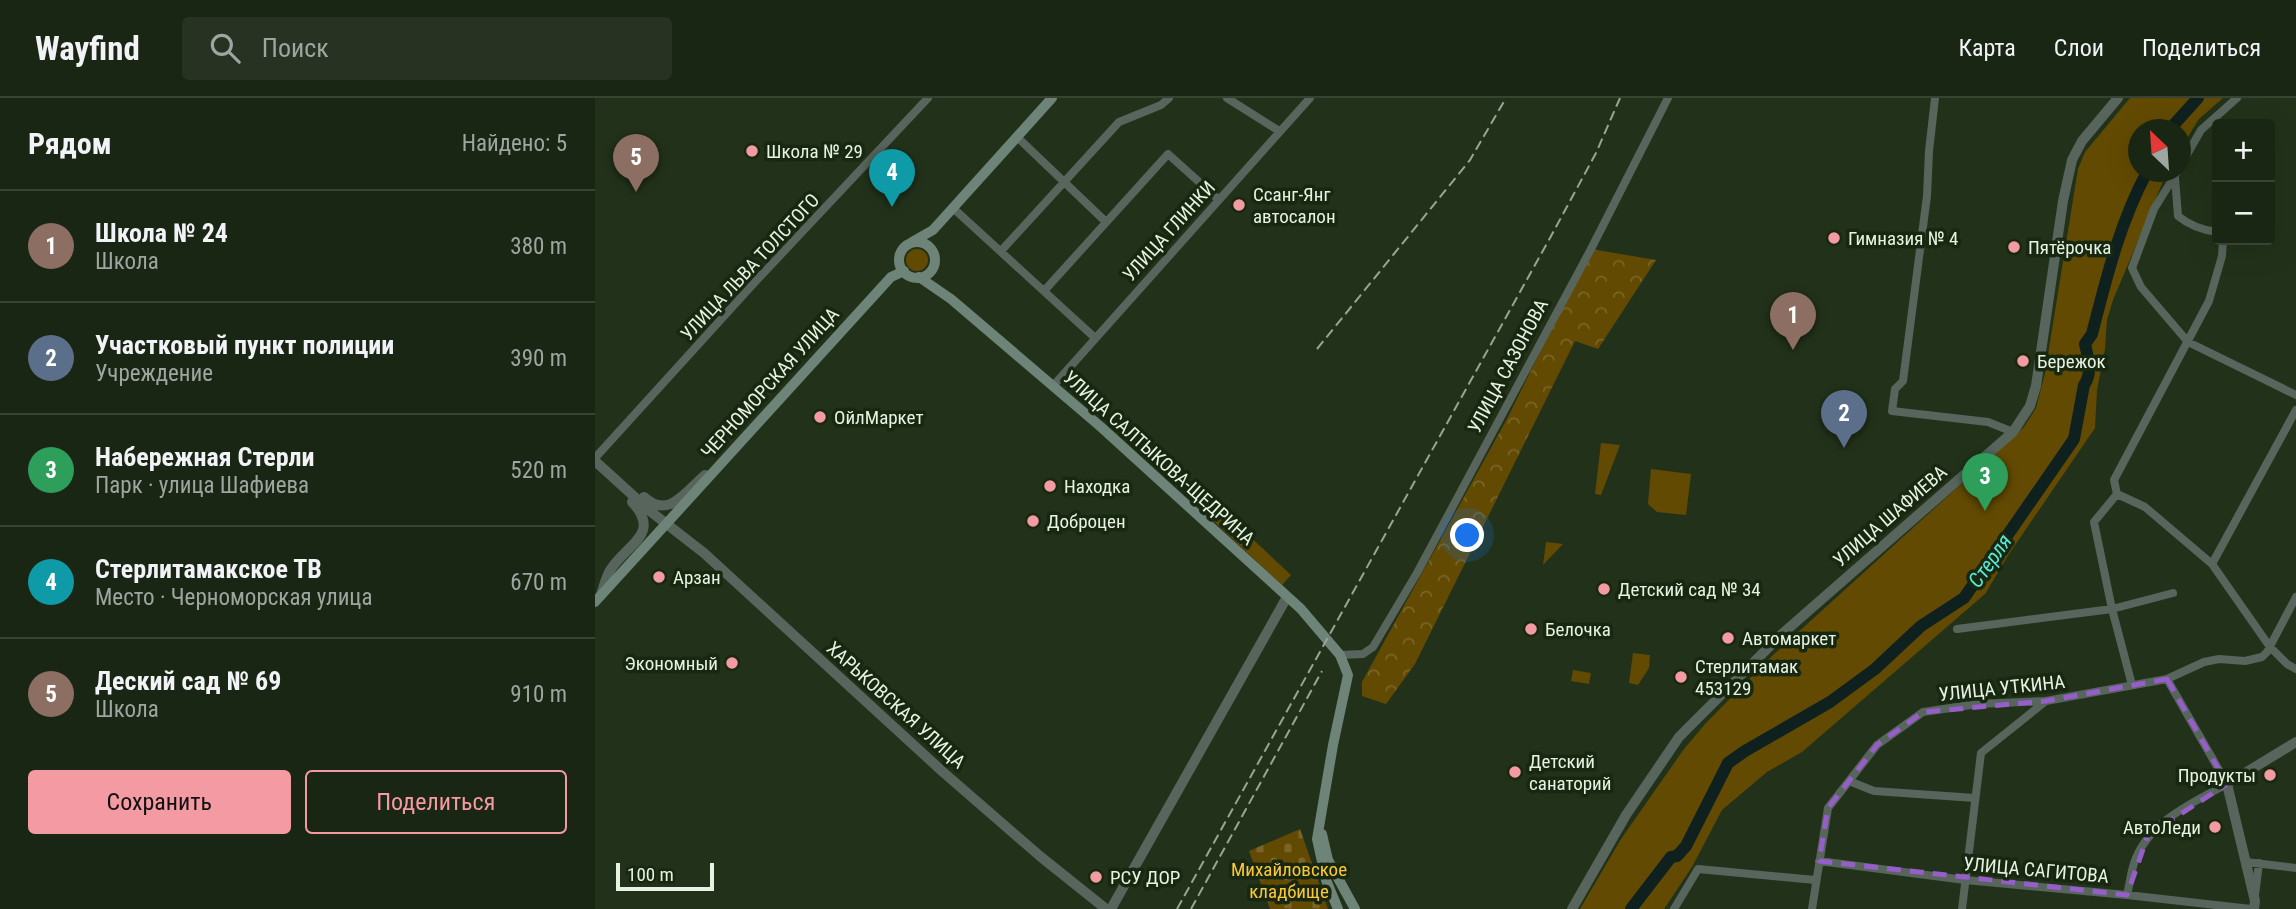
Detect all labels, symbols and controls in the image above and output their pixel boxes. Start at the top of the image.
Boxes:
search box [182,17,672,80]
text: Wayfind [35,29,140,68]
icon: search [206,29,244,67]
text: Поиск [262,33,329,63]
text: Карта [1958,34,2016,62]
text: Слои [2054,34,2104,62]
text: Поделиться [2142,34,2261,62]
north arrow [2128,119,2191,182]
map controls [2212,119,2275,245]
button: + [2212,119,2275,182]
text: Рядом [28,126,112,161]
text: Найдено: 5 [462,130,567,157]
pin: 5 [613,134,659,192]
place label: Школа № 29 [766,140,863,163]
marker: Школа № 29 [744,143,760,159]
pin: 4 [869,149,915,207]
street label: УЛИЦА ГЛИНКИ [1118,176,1220,286]
button: − [2212,182,2275,245]
place label: Ссанг-Янг автосалон [1253,183,1336,228]
street label: УЛИЦА ЛЬВА ТОЛСТОГО [676,189,824,345]
marker: Ссанг-Янг автосалон [1231,197,1247,213]
text: Школа № 24 [95,218,228,248]
place label: Гимназия № 4 [1848,227,1958,250]
marker: Гимназия № 4 [1826,230,1842,246]
text: 1 [45,233,57,260]
text: 380 m [510,233,567,260]
place label: Пятёрочка [2028,236,2111,259]
marker: Пятёрочка [2006,239,2022,255]
text: Школа [95,248,159,275]
pin: 1 [1770,292,1816,350]
street label: УЛИЦА САЗОНОВА [1463,295,1553,437]
street label: ЧЕРНОМОРСКАЯ УЛИЦА [696,303,844,463]
text: Участковый пункт полиции [95,330,394,360]
text: 2 [45,345,57,372]
text: 390 m [510,345,567,372]
place label: Бережок [2037,350,2106,373]
marker: Бережок [2015,353,2031,369]
text: Учреждение [95,360,213,387]
street label: УЛИЦА САЛТЫКОВА-ЩЕДРИНА [1059,366,1259,550]
pin: 2 [1821,390,1867,448]
place label: ОйлМаркет [834,406,923,429]
marker: ОйлМаркет [812,409,828,425]
text: Набережная Стерли [95,442,315,472]
pin: 3 [1962,453,2008,511]
text: 3 [45,457,57,484]
text: 520 m [510,457,567,484]
street label: УЛИЦА ШАФИЕВА [1828,460,1952,572]
text: Парк · улица Шафиева [95,472,309,499]
place label: Находка [1064,475,1130,498]
marker: Находка [1042,478,1058,494]
place label: Доброцен [1047,510,1126,533]
marker: Доброцен [1025,513,1041,529]
your location [1450,518,1484,552]
water label: Стерля [1963,530,2017,592]
text: Стерлитамакское ТВ [95,554,322,584]
place label: Арзан [673,566,721,589]
text: 4 [45,569,57,596]
text: 670 m [510,569,567,596]
marker: Арзан [651,569,667,585]
place label: Детский сад № 34 [1618,578,1761,601]
marker: Детский сад № 34 [1596,581,1612,597]
text: Место · Черноморская улица [95,584,372,611]
place label: Белочка [1545,618,1611,641]
marker: Белочка [1523,621,1539,637]
place label: Автомаркет [1742,627,1836,650]
marker: Автомаркет [1720,630,1736,646]
street label: ХАРЬКОВСКАЯ УЛИЦА [822,637,970,773]
place label: Экономный [625,652,718,675]
marker: Экономный [724,655,740,671]
place label: Стерлитамак 453129 [1695,655,1798,700]
text: Деский сад № 69 [95,666,281,696]
marker: Стерлитамак 453129 [1673,669,1689,685]
street label: УЛИЦА УТКИНА [1938,670,2066,706]
text: 5 [45,681,57,708]
text: 910 m [510,681,567,708]
text: Школа [95,696,159,723]
place label: Детский санаторий [1529,750,1611,795]
marker: Детский санаторий [1507,764,1523,780]
place label: Продукты [2178,764,2256,787]
marker: Продукты [2262,767,2278,783]
button: Сохранить [28,770,291,834]
button: Поделиться [305,770,567,834]
place label: АвтоЛеди [2123,816,2201,839]
marker: АвтоЛеди [2207,819,2223,835]
street label: УЛИЦА САГИТОВА [1962,852,2110,888]
park label: Михайловское кладбище [1231,858,1347,903]
scale bar [616,860,714,892]
text: 100 m [627,863,674,886]
place label: РСУ ДОР [1110,866,1180,889]
marker: РСУ ДОР [1088,869,1104,885]

